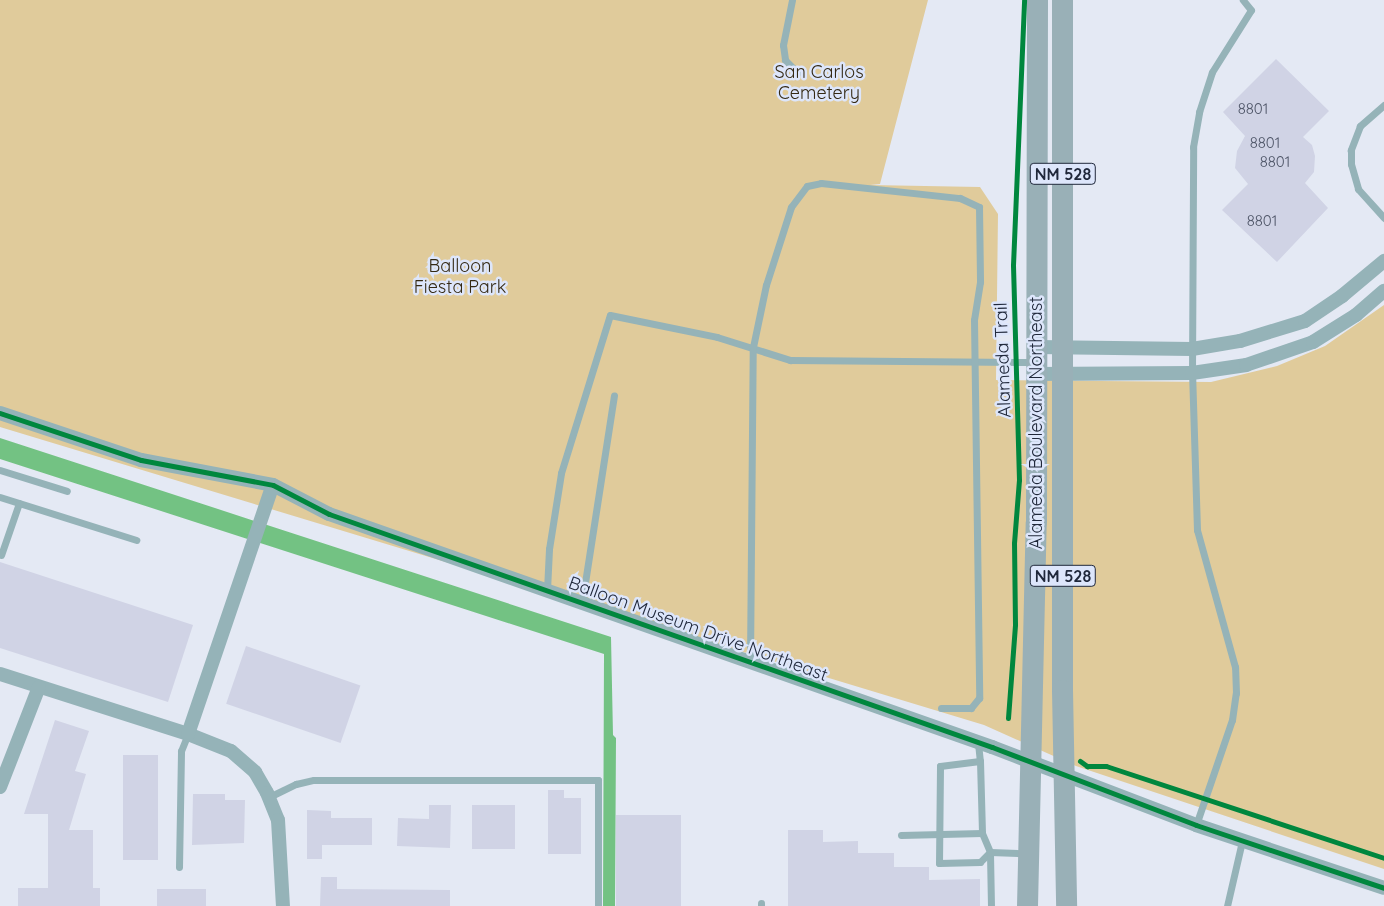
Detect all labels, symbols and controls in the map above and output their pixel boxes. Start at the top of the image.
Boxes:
park label: San Carlos Cemetery [774,62,864,104]
house number: 8801 [1238,100,1268,118]
house number: 8801 [1250,134,1280,152]
house number: 8801 [1260,153,1290,171]
road number: NM 528 [1029,160,1097,188]
house number: 8801 [1247,212,1277,230]
park label: Balloon Fiesta Park [414,256,506,298]
street label: Alameda Boulevard Northeast [1025,297,1047,549]
street label: Alameda Trail [990,302,1016,418]
road number: NM 528 [1029,562,1097,590]
street label: Balloon Museum Drive Northeast [565,572,831,686]

